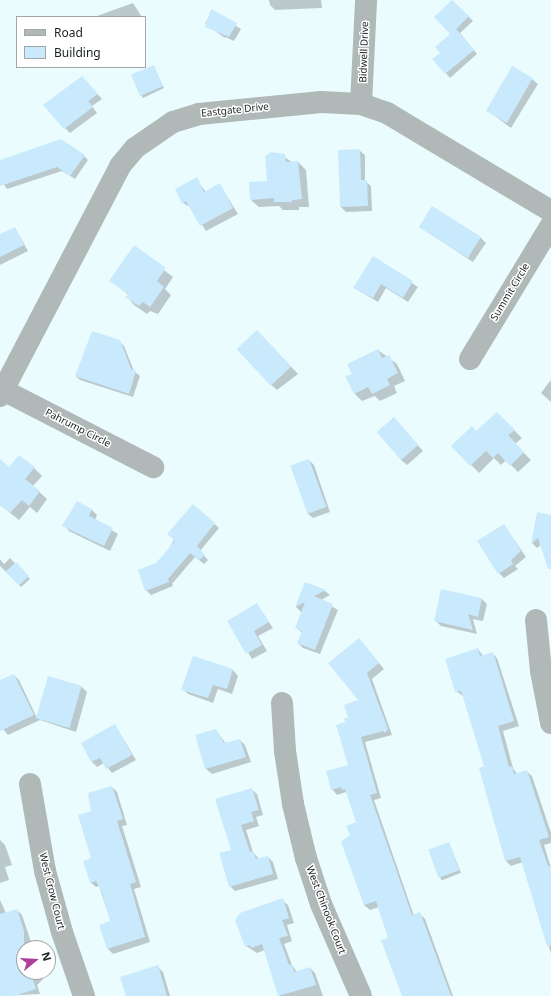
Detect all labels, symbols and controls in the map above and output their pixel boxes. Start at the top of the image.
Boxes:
legend [16,16,146,68]
street label: Bidwell Drive [357,21,371,83]
text: Road [54,24,83,41]
text: Building [54,44,101,61]
street label: Eastgate Drive [201,100,269,120]
street label: Summit Circle [488,261,532,323]
street label: Pahrump Circle [43,406,113,450]
street label: West Crow Court [37,851,67,931]
street label: West Chinook Court [304,864,348,956]
north arrow [16,940,56,980]
text: N [38,950,55,963]

